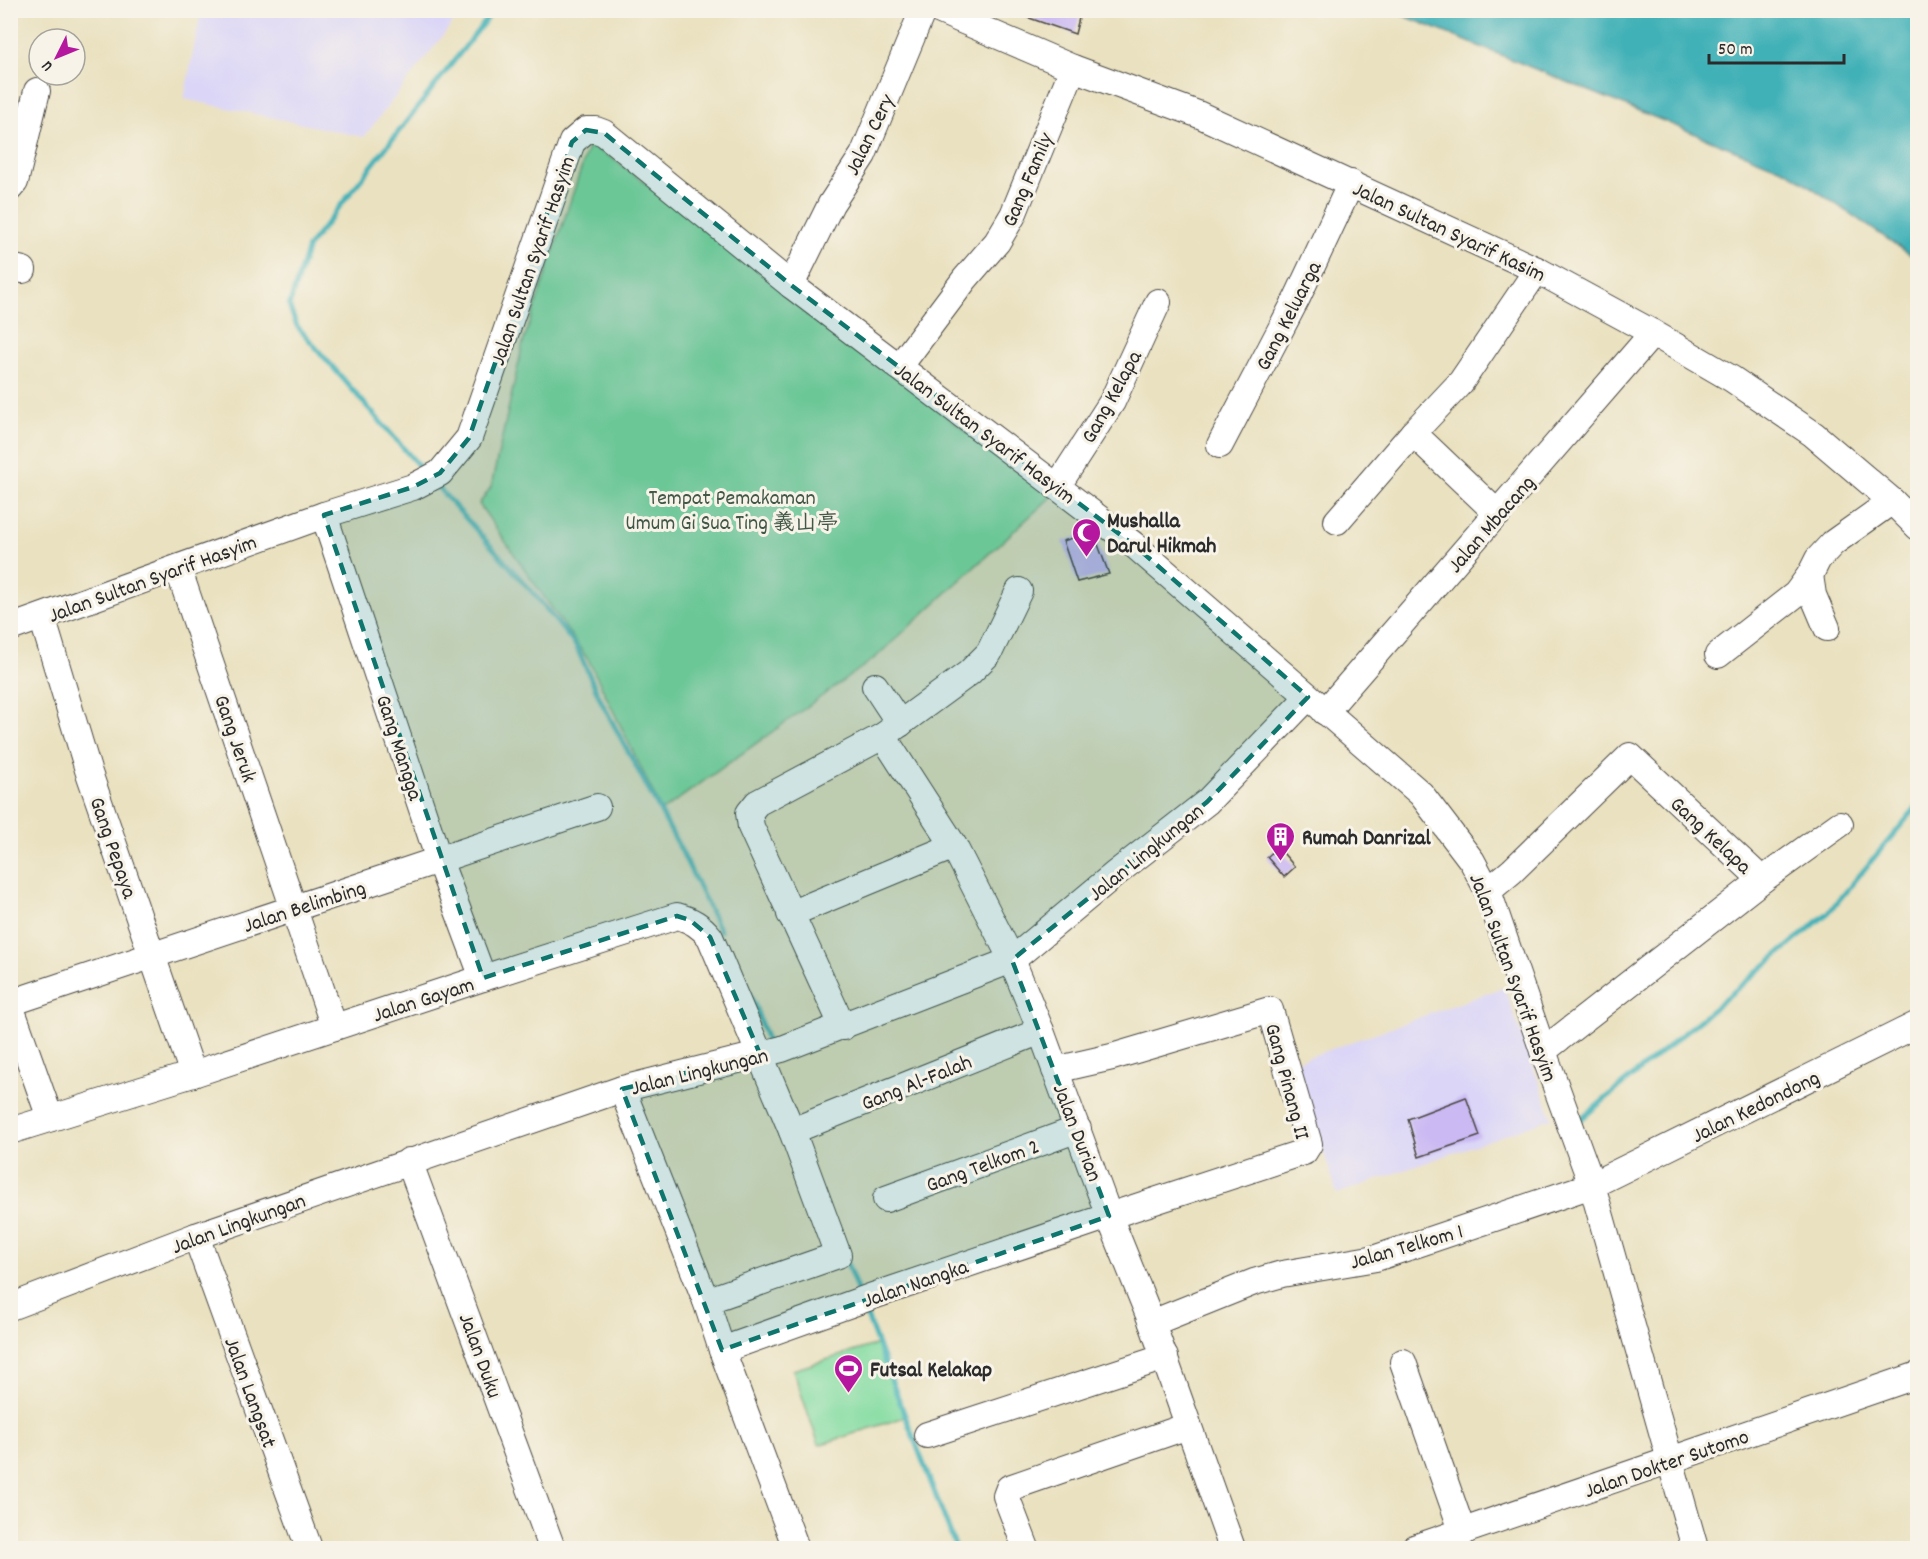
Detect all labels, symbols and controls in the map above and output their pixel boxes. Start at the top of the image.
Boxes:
north arrow [27,27,87,87]
scale bar [1709,27,1844,65]
text: 50 m [1718,38,1753,63]
text: U [37,55,59,76]
street label: Jalan Cery [838,89,905,181]
street label: Gang Family [995,127,1063,232]
street label: Jalan Sultan Syarif Hasyim [484,152,585,370]
street label: Jalan Sultan Syarif Kasim [1347,175,1550,292]
street label: Gang Keluarga [1249,256,1331,377]
street label: Gang Kelapa [1075,345,1152,450]
street label: Jalan Sultan Syarif Hasyim [887,356,1081,513]
street label: Jalan Mbacang [1441,470,1544,581]
park label: Tempat Pemakaman Umum Gi Sua Ting 義山亭 [625,484,839,540]
place label: Mushalla Darul Hikmah [1107,507,1216,563]
mosque icon: Mushalla Darul Hikmah [1070,516,1102,558]
street label: Jalan Sultan Syarif Hasyim [45,528,262,632]
street label: Gang Jeruk [204,691,263,787]
street label: Gang Mangga [366,691,429,805]
street label: Gang Kelapa [1662,790,1758,883]
street label: Gang Pepaya [80,793,144,904]
street label: Jalan Lingkungan [1083,797,1212,910]
building icon: Rumah Danrizal [1265,820,1297,862]
place label: Rumah Danrizal [1302,824,1431,855]
street label: Jalan Sultan Syarif Hasyim [1460,870,1564,1087]
street label: Jalan Belimbing [240,874,370,943]
street label: Jalan Gayam [369,970,479,1032]
street label: Gang Pinang II [1255,1020,1316,1144]
street label: Jalan Lingkungan [628,1041,772,1105]
street label: Gang Al-Falah [857,1048,977,1120]
street label: Jalan Kedondong [1687,1064,1826,1153]
street label: Jalan Durian [1043,1080,1109,1187]
street label: Gang Telkom 2 [922,1132,1044,1202]
street label: Jalan Lingkungan [168,1187,311,1264]
street label: Jalan Telkom 1 [1347,1217,1467,1279]
street label: Jalan Nangka [859,1253,974,1318]
street label: Jalan Duku [449,1309,508,1403]
street label: Jalan Langsat [214,1333,283,1453]
sports icon: Futsal Kelakap [833,1352,865,1394]
place label: Futsal Kelakap [870,1356,992,1387]
street label: Jalan Dokter Sutomo [1581,1423,1754,1508]

